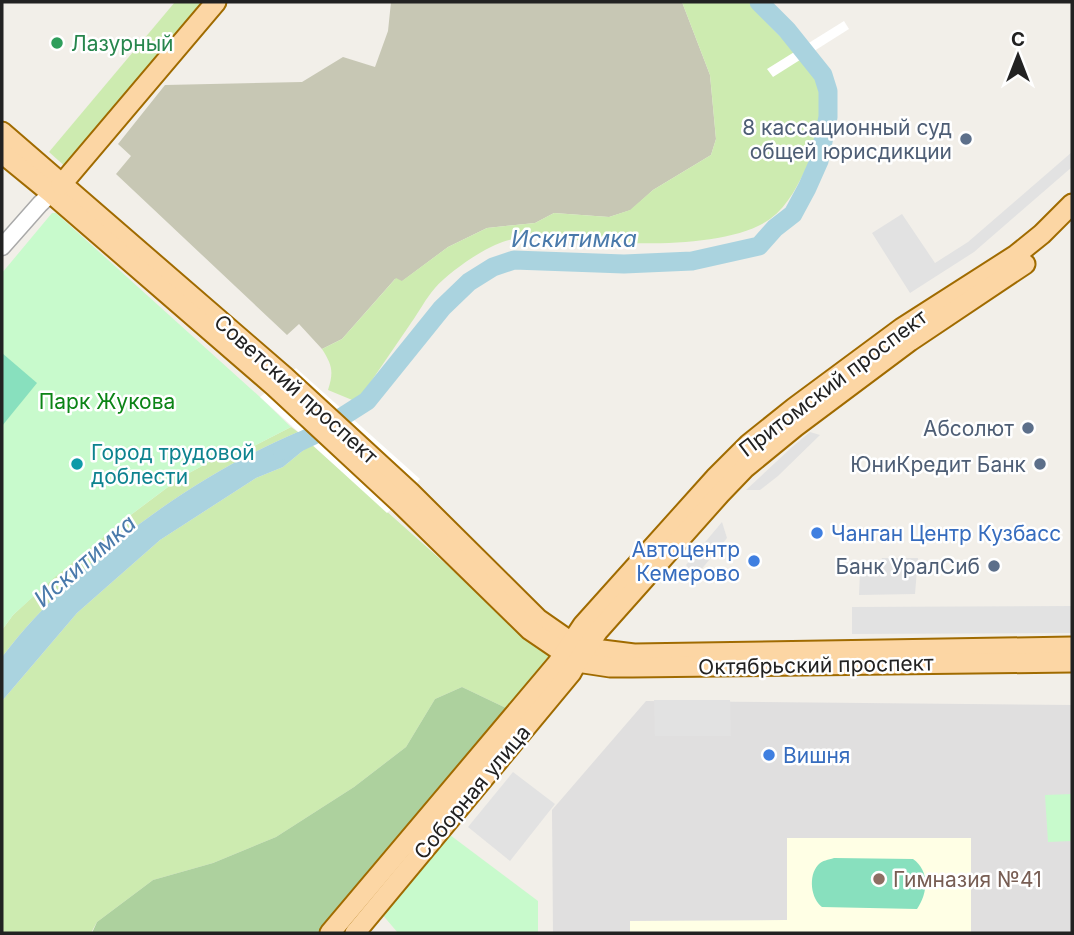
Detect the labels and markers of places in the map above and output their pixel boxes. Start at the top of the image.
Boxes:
place label: Лазурный [71,31,174,56]
marker: Лазурный [49,35,65,51]
place label: 8 кассационный суд общей юрисдикции [742,115,952,164]
marker: 8 кассационный суд общей юрисдикции [958,131,974,147]
place label: Абсолют [923,416,1014,441]
marker: Абсолют [1020,420,1036,436]
place label: Город трудовой доблести [91,440,255,489]
place label: ЮниКредит Банк [850,452,1027,477]
marker: Город трудовой доблести [69,456,85,472]
marker: ЮниКредит Банк [1032,456,1048,472]
place label: Чанган Центр Кузбасс [831,521,1061,546]
marker: Чанган Центр Кузбасс [809,525,825,541]
place label: Автоцентр Кемерово [631,537,740,586]
marker: Автоцентр Кемерово [746,553,762,569]
place label: Банк УралСиб [835,554,980,579]
marker: Банк УралСиб [986,558,1002,574]
place label: Вишня [783,743,850,768]
marker: Вишня [761,747,777,763]
place label: Гимназия №41 [893,867,1042,892]
marker: Гимназия №41 [871,871,887,887]

